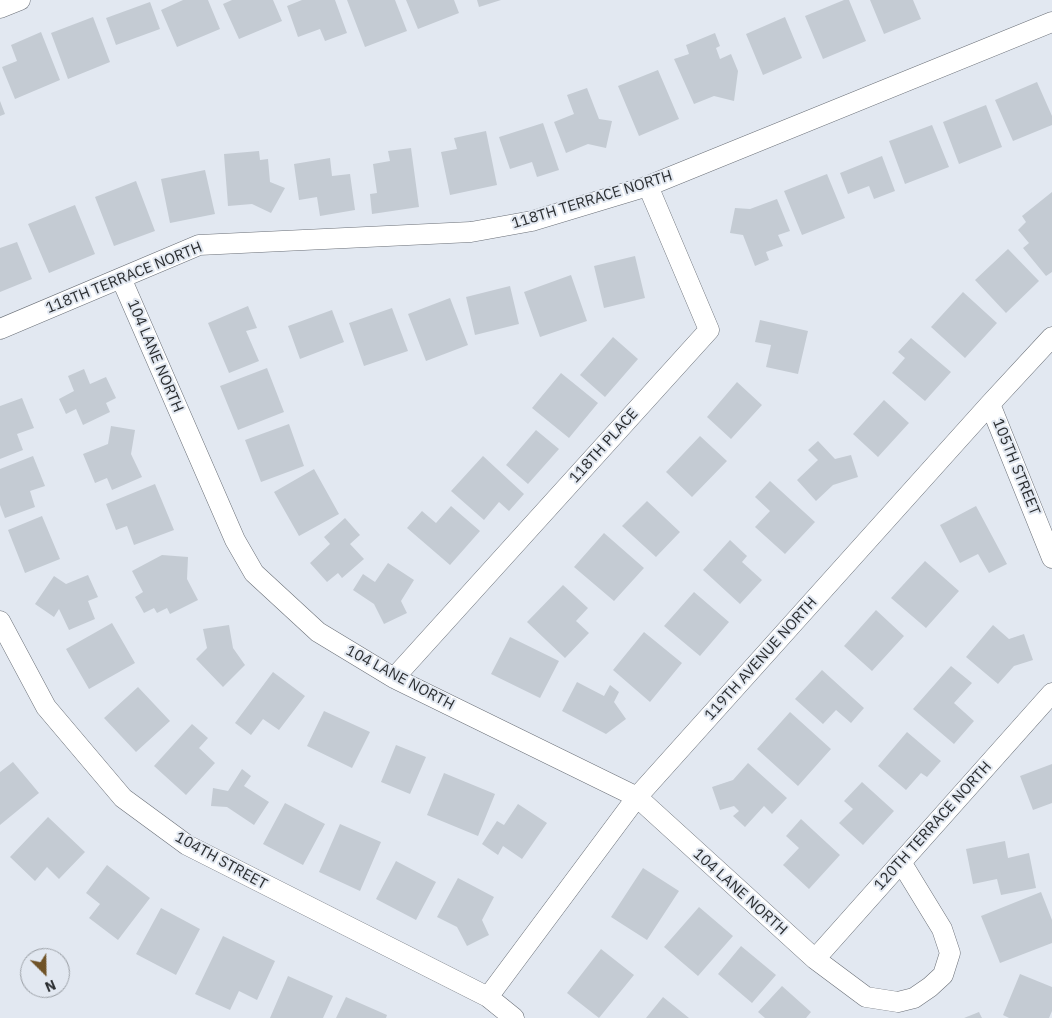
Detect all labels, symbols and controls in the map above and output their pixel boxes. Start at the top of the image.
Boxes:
street label: 118TH TERRACE NORTH [510,167,674,233]
street label: 118TH TERRACE NORTH [43,238,205,318]
street label: 104 LANE NORTH [123,297,187,415]
street label: 118TH PLACE [566,405,642,487]
street label: 105TH STREET [988,416,1044,518]
street label: 119TH AVENUE NORTH [701,594,821,724]
street label: 104 LANE NORTH [343,642,457,714]
street label: 120TH TERRACE NORTH [870,758,996,894]
street label: 104TH STREET [172,828,270,894]
street label: 104 LANE NORTH [689,845,791,939]
north arrow [20,948,70,998]
text: N [42,976,59,996]

